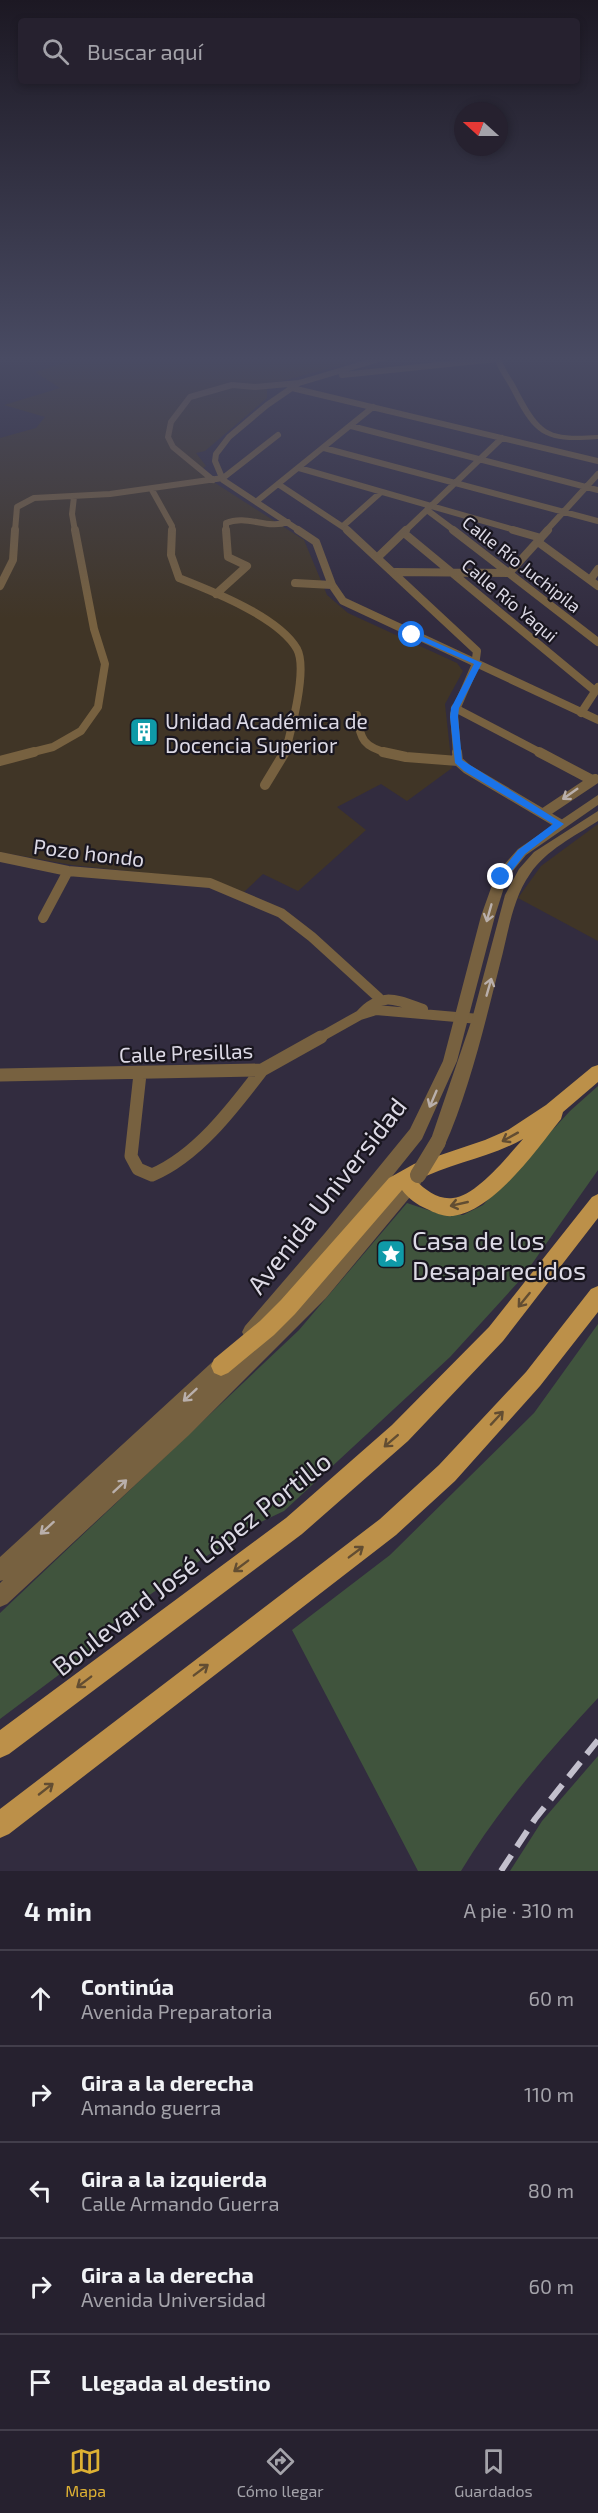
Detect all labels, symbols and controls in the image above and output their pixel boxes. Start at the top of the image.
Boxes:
search box [18,18,580,84]
icon: search [39,35,72,68]
text: Buscar aquí [87,38,203,64]
north arrow [454,102,508,156]
street label: Calle Río Juchipila [458,511,586,617]
street label: Calle Río Yaqui [458,554,562,646]
route start [398,621,424,647]
place label: Unidad Académica de Docencia Superior [165,708,368,757]
building icon: Unidad Académica de Docencia Superior [128,716,160,748]
one-way arrow [562,788,579,800]
street label: Pozo hondo [32,833,146,871]
route end [487,863,513,889]
one-way arrow [483,903,494,922]
one-way arrow [484,978,495,997]
street label: Calle Presillas [118,1037,254,1067]
one-way arrow [427,1090,438,1108]
street label: Avenida Universidad [240,1091,412,1299]
one-way arrow [502,1131,519,1143]
one-way arrow [450,1199,469,1210]
place label: Casa de los Desaparecidos [412,1224,586,1285]
place icon: Casa de los Desaparecidos [375,1238,407,1270]
one-way arrow [518,1291,531,1307]
one-way arrow [183,1388,198,1402]
one-way arrow [490,1411,504,1426]
one-way arrow [383,1434,398,1448]
street label: Boulevard José López Portillo [45,1444,337,1682]
one-way arrow [112,1479,127,1493]
one-way arrow [40,1520,55,1535]
one-way arrow [347,1545,363,1558]
one-way arrow [233,1560,249,1572]
one-way arrow [192,1664,208,1677]
one-way arrow [77,1676,93,1688]
one-way arrow [38,1783,54,1796]
text: 4 min [24,1895,92,1926]
text: A pie · 310 m [464,1898,574,1922]
text: Continúa [81,1973,174,1999]
icon: ahead [24,1982,57,2015]
text: 60 m [529,1986,574,2010]
text: Avenida Preparatoria [81,1999,273,2023]
text: Gira a la derecha [81,2069,254,2095]
icon: right [24,2078,57,2111]
text: 110 m [524,2082,574,2106]
text: Amando guerra [81,2095,221,2119]
text: Gira a la izquierda [81,2165,267,2191]
icon: left [24,2174,57,2207]
text: 80 m [528,2178,574,2202]
text: Calle Armando Guerra [81,2191,280,2215]
text: Gira a la derecha [81,2261,254,2287]
icon: right [24,2270,57,2303]
text: 60 m [529,2274,574,2298]
text: Avenida Universidad [81,2287,266,2311]
icon: arrive [24,2366,57,2399]
text: Llegada al destino [81,2369,271,2395]
tab: Mapa [65,2445,106,2500]
tab: Cómo llegar [237,2445,324,2500]
tab: Guardados [454,2445,533,2500]

